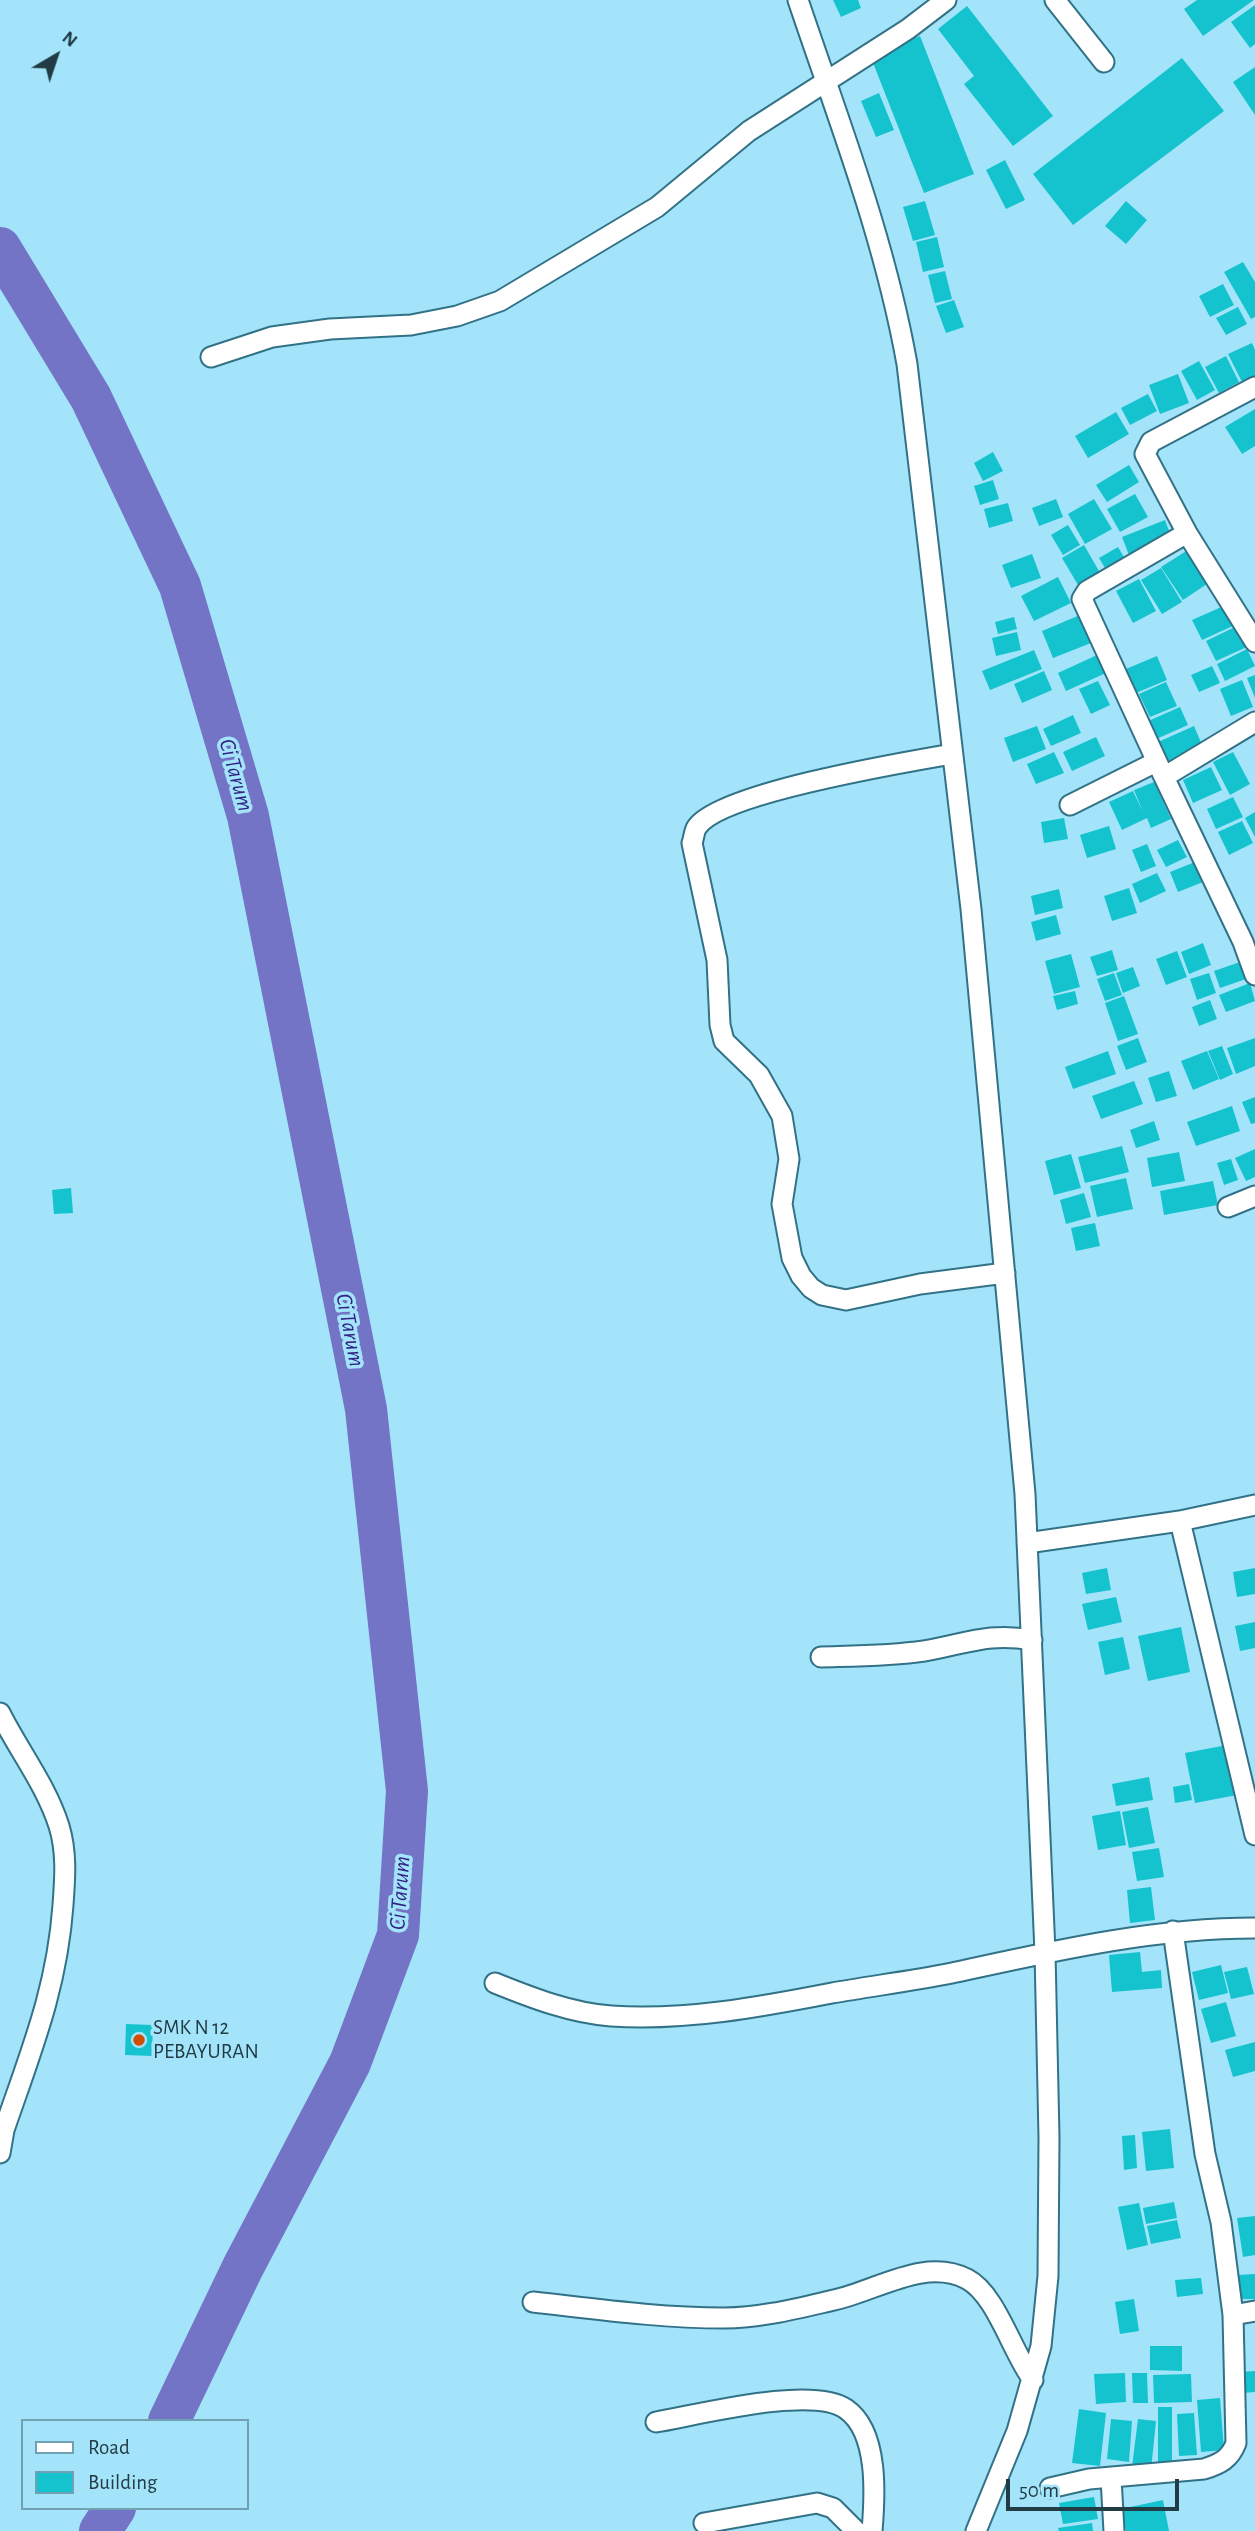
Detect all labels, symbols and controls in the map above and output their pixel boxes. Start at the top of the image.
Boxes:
north arrow [21,21,91,91]
text: N [58,28,81,51]
water label: Ci Tarum [213,736,259,814]
water label: Ci Tarum [329,1291,371,1369]
water label: Ci Tarum [384,1855,416,1931]
place label: SMK N 12 PEBAYURAN [153,2015,259,2065]
marker: SMK N 12 PEBAYURAN [131,2032,147,2048]
legend [21,2419,248,2510]
text: Road [88,2437,130,2458]
scale bar [1010,2464,1183,2508]
text: Building [88,2472,157,2493]
text: 50 m [1019,2480,1059,2501]

